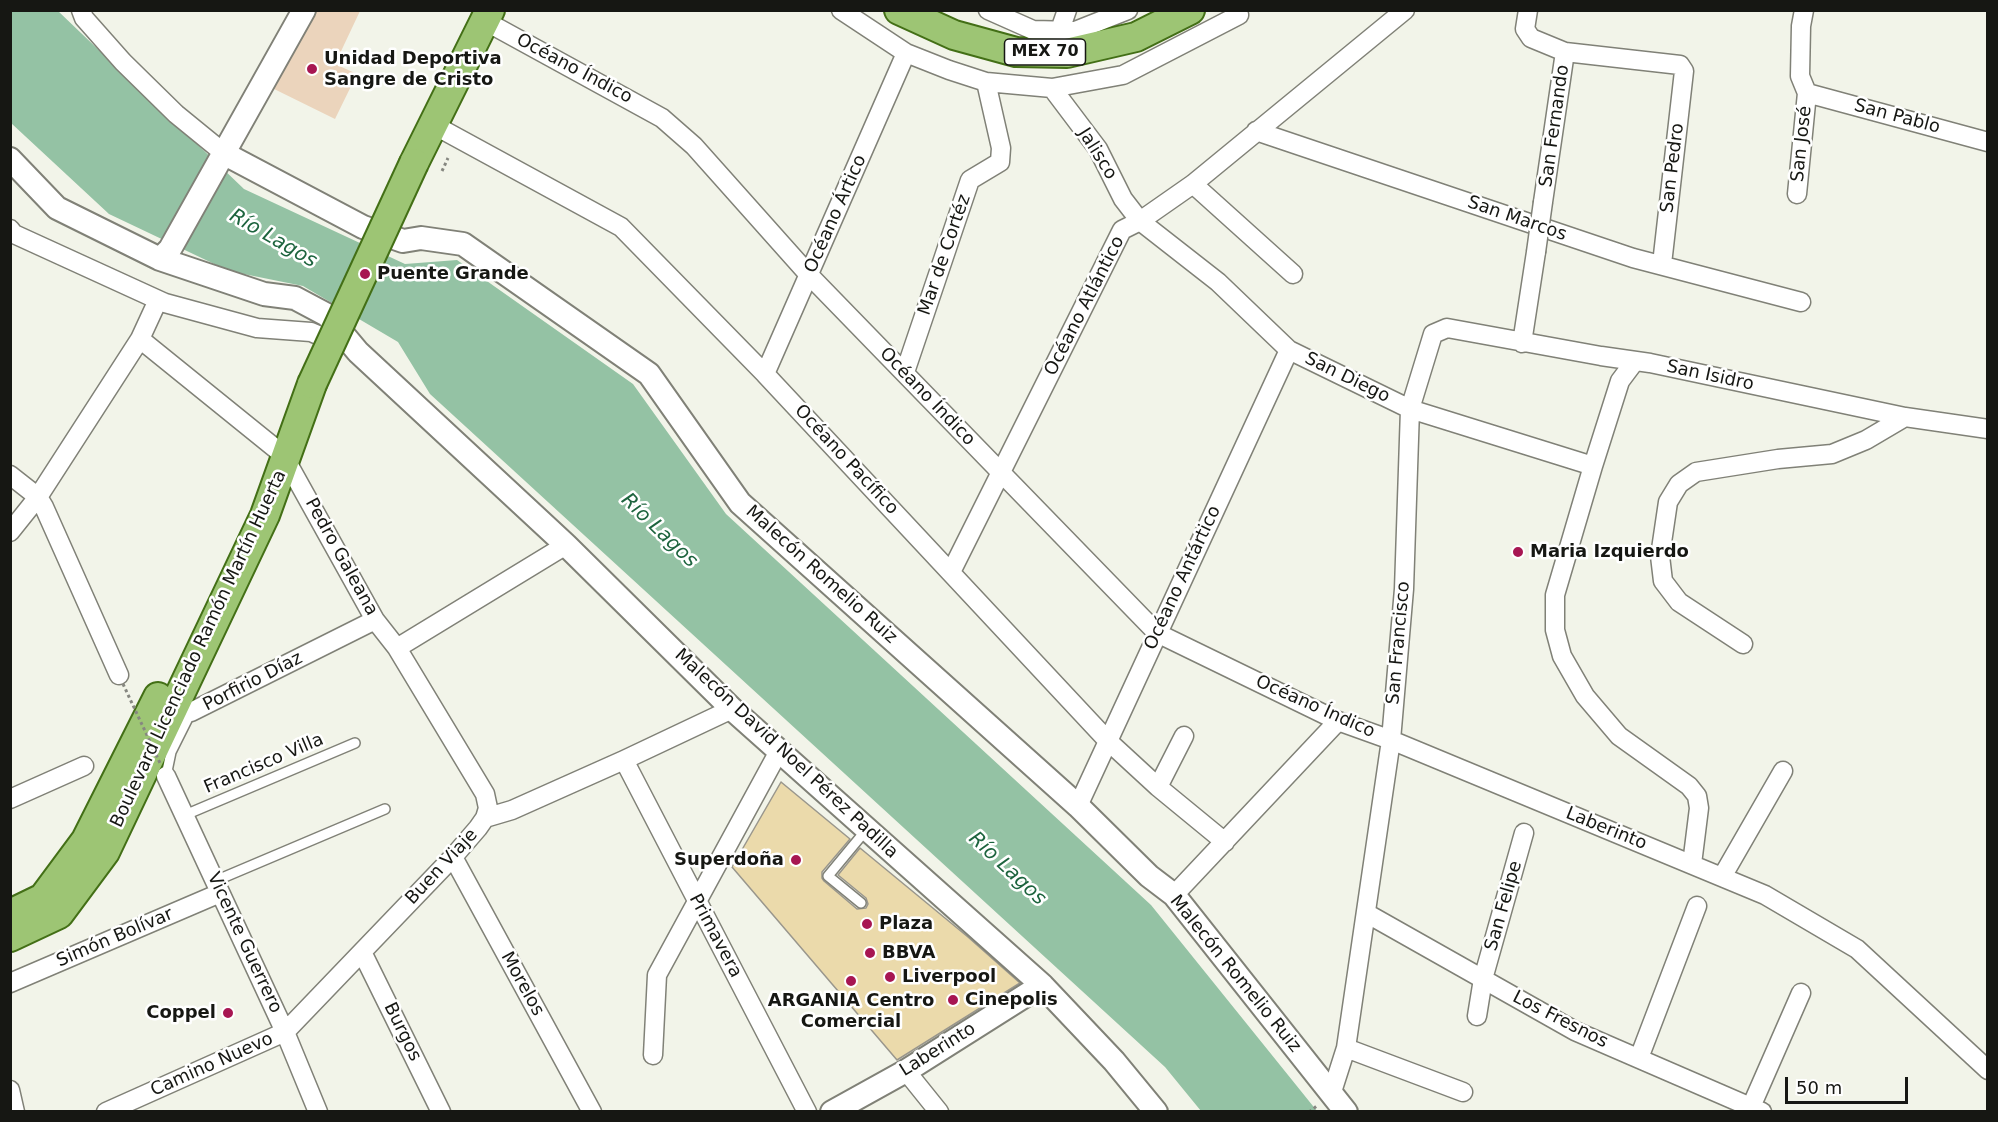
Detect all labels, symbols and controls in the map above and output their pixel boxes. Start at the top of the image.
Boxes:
street label: Océano Índico [512,29,636,109]
road number: MEX 70 [1004,39,1086,65]
place label: Unidad Deportiva Sangre de Cristo [324,48,502,90]
marker: Unidad Deportiva Sangre de Cristo [305,62,319,76]
street label: San Fernando [1536,63,1574,189]
street label: San Pablo [1852,95,1942,139]
street label: San José [1787,105,1817,183]
street label: San Pedro [1657,122,1689,214]
street label: Jalisco [1073,124,1121,184]
street label: Océano Ártico [800,152,872,276]
street label: Mar de Cortéz [914,192,976,318]
street label: San Marcos [1465,192,1569,246]
water label: Río Lagos [225,204,321,274]
street label: Océano Atlántico [1040,233,1130,379]
place label: Puente Grande [377,263,529,285]
marker: Puente Grande [358,267,372,281]
street label: Océano Índico [875,343,979,451]
street label: San Diego [1301,348,1393,408]
street label: San Isidro [1664,356,1756,396]
street label: Océano Pacífico [789,401,903,519]
street label: Boulevard Licenciado Ramón Martín Huerta [106,467,292,831]
water label: Río Lagos [616,489,702,573]
street label: Pedro Galeana [300,494,382,620]
street label: Malecón Romelio Ruiz [741,501,901,649]
street label: Océano Antártico [1140,503,1226,653]
place label: Maria Izquierdo [1530,541,1689,563]
marker: Maria Izquierdo [1511,545,1525,559]
street label: San Francisco [1383,580,1415,706]
street label: Malecón David Noel Pérez Padilla [670,645,902,863]
street label: Porfirio Díaz [200,648,306,716]
street label: Océano Índico [1252,671,1378,743]
street label: Francisco Villa [201,729,327,799]
street label: Laberinto [1562,803,1650,855]
street label: Buen Viaje [401,825,483,909]
water label: Río Lagos [963,827,1051,911]
place label: Superdoña [674,849,784,871]
marker: Superdoña [789,853,803,867]
street label: San Felipe [1481,859,1527,953]
street label: Vicente Guerrero [202,869,286,1017]
street label: Primavera [684,890,746,982]
street label: Malecón Romelio Ruiz [1165,891,1305,1057]
street label: Simón Bolívar [53,904,177,972]
place label: Plaza [879,913,933,935]
marker: Plaza [860,917,874,931]
place label: BBVA [882,942,935,964]
marker: BBVA [863,946,877,960]
street label: Morelos [496,948,548,1020]
place label: Liverpool [902,966,996,988]
marker: Liverpool [883,970,897,984]
marker: ARGANIA Centro Comercial [844,974,858,988]
street label: Los Fresnos [1509,987,1611,1053]
place label: Cinepolis [965,989,1058,1011]
place label: ARGANIA Centro Comercial [768,990,934,1032]
marker: Cinepolis [946,993,960,1007]
street label: Burgos [379,999,425,1065]
place label: Coppel [146,1002,216,1024]
marker: Coppel [221,1006,235,1020]
street label: Laberinto [896,1018,980,1082]
street label: Camino Nuevo [147,1028,277,1102]
scale bar [1788,1065,1911,1103]
text: 50 m [1796,1077,1842,1098]

